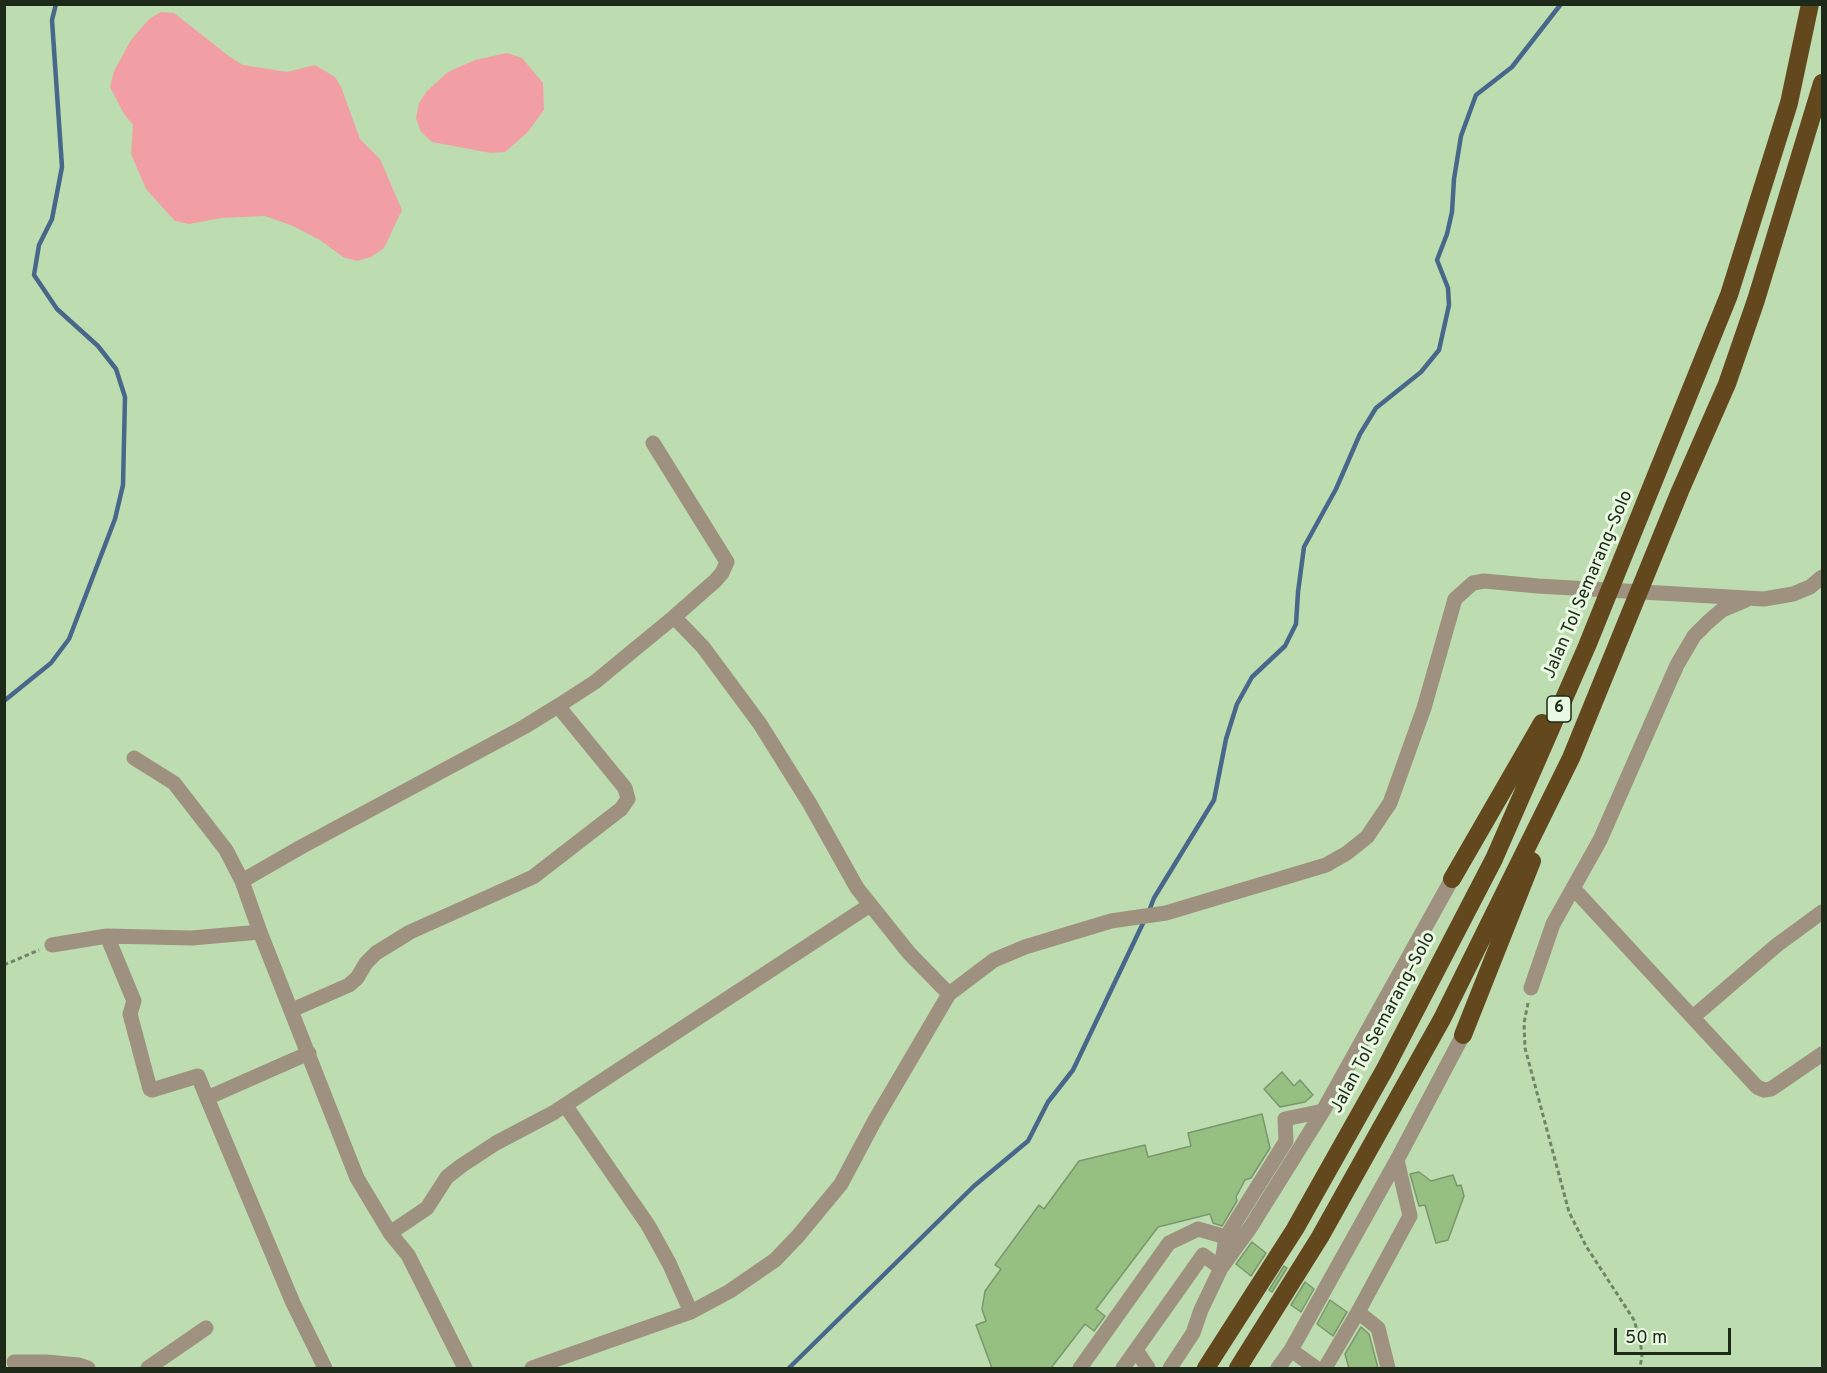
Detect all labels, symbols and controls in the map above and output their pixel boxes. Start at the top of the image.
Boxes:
street label: Jalan Tol Semarang–Solo [1540,488,1638,682]
road number: 6 [1547,696,1571,722]
street label: Jalan Tol Semarang–Solo [1327,929,1441,1117]
scale bar [1617,1316,1734,1354]
text: 50 m [1625,1327,1667,1350]

